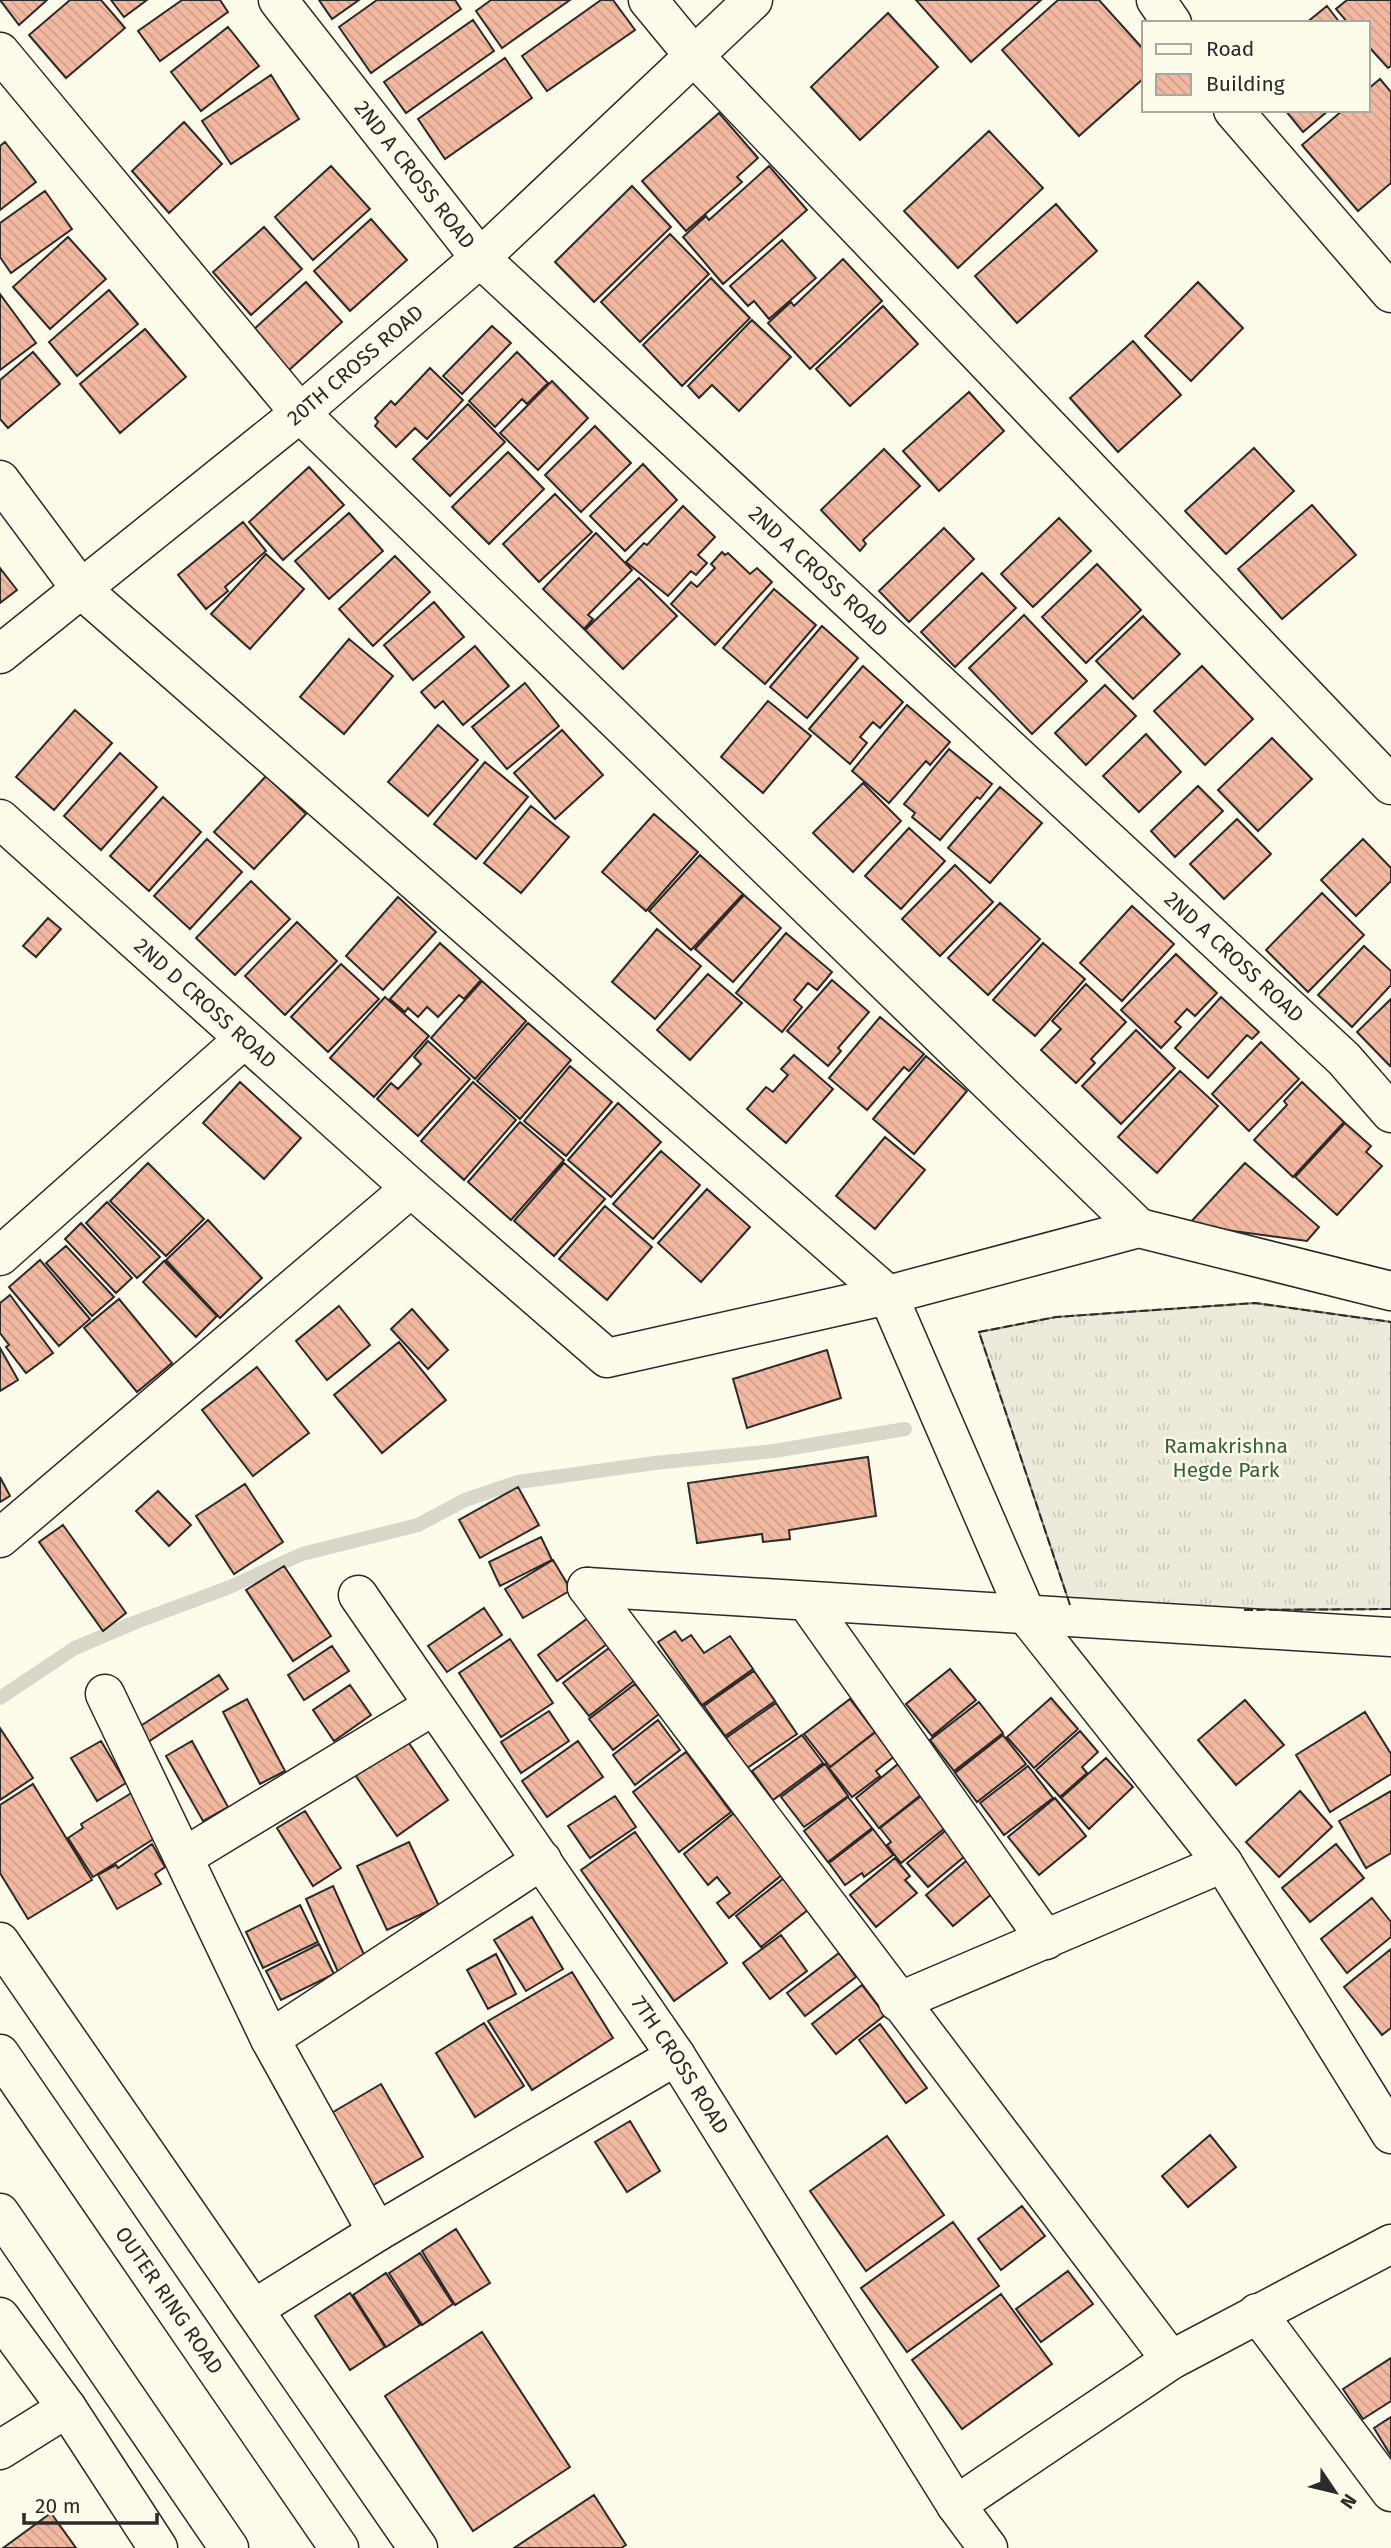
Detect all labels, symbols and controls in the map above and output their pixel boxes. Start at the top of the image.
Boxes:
legend [1142,21,1370,112]
text: Road [1206,36,1254,62]
text: Building [1206,71,1285,97]
street label: 2ND A CROSS ROAD [349,96,481,254]
street label: 20TH CROSS ROAD [282,299,429,431]
street label: 2ND A CROSS ROAD [743,501,894,643]
street label: 2ND A CROSS ROAD [1159,886,1309,1028]
street label: 2ND D CROSS ROAD [129,933,282,1074]
park label: Ramakrishna Hegde Park [1164,1433,1288,1483]
street label: 7TH CROSS ROAD [626,1991,735,2139]
street label: OUTER RING ROAD [109,2222,229,2379]
north arrow [1300,2457,1370,2527]
scale bar [24,2482,158,2526]
text: N [1335,2490,1362,2513]
text: 20 m [35,2493,81,2519]

